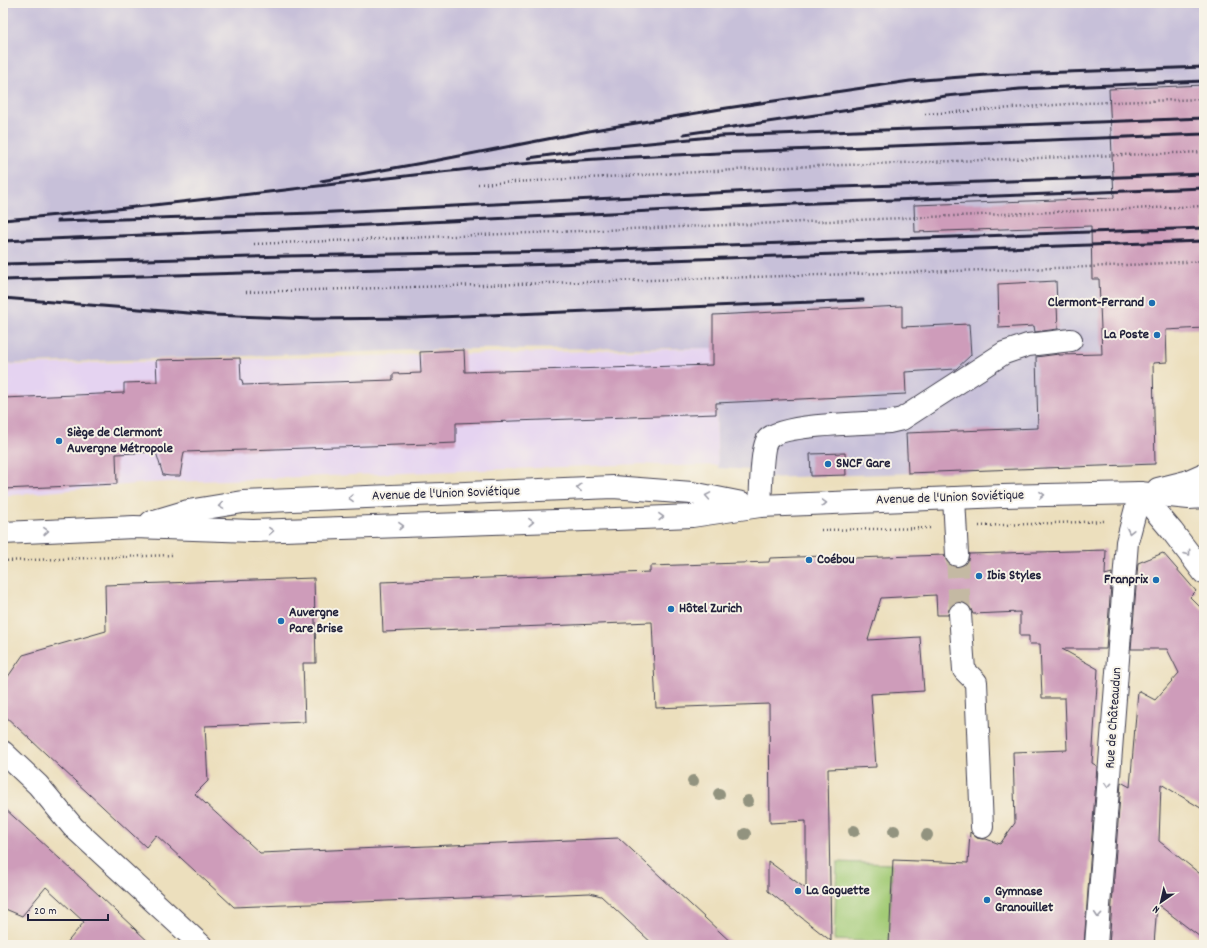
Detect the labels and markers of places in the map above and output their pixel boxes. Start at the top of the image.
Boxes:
place label: Clermont-Ferrand [1048,293,1144,313]
marker: Clermont-Ferrand [1147,298,1157,308]
place label: La Poste [1104,325,1149,345]
marker: La Poste [1152,330,1162,340]
place label: Siège de Clermont Auvergne Métropole [67,423,173,459]
marker: Siège de Clermont Auvergne Métropole [54,436,64,446]
place label: SNCF Gare [836,454,890,474]
marker: SNCF Gare [823,459,833,469]
place label: Coébou [817,550,855,570]
marker: Coébou [804,555,814,565]
place label: Ibis Styles [987,566,1042,586]
place label: Franprix [1104,570,1149,590]
marker: Ibis Styles [974,571,984,581]
marker: Franprix [1151,575,1161,585]
place label: Hôtel Zurich [679,599,743,619]
place label: Auvergne Pare Brise [289,603,343,639]
marker: Hôtel Zurich [666,604,676,614]
marker: Auvergne Pare Brise [276,616,286,626]
place label: La Goguette [806,881,870,901]
place label: Gymnase Granouillet [995,882,1054,918]
marker: La Goguette [793,886,803,896]
marker: Gymnase Granouillet [982,895,992,905]

